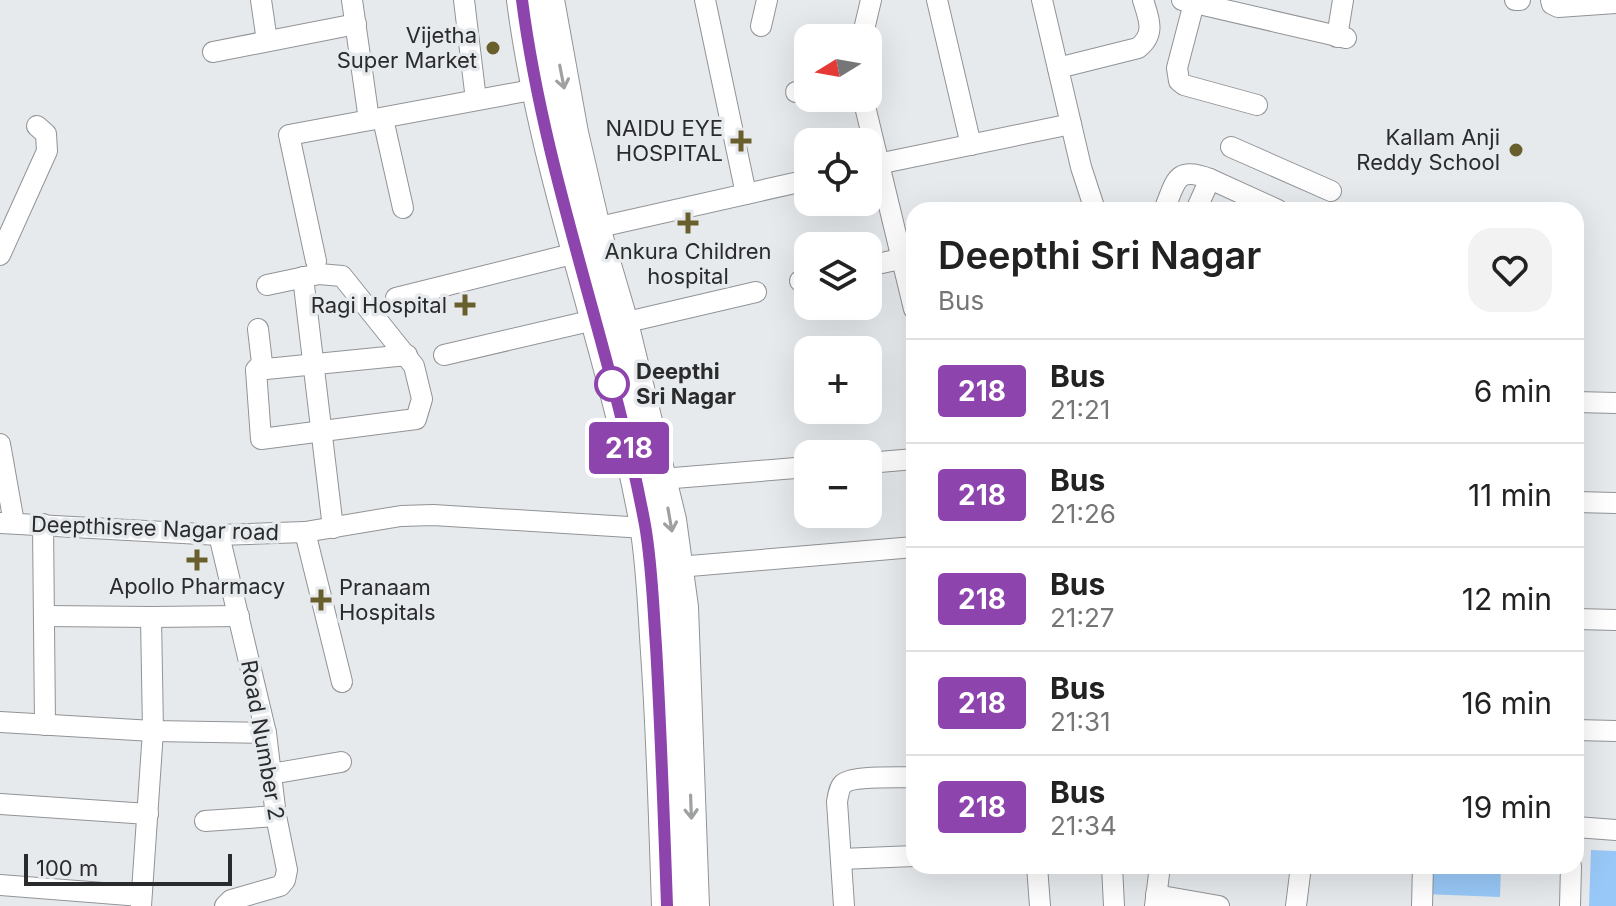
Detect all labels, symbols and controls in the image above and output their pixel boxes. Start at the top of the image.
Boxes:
place label: Vijetha Super Market [337,22,477,73]
north arrow [794,24,882,112]
map controls [794,24,882,528]
marker: Vijetha Super Market [484,39,502,57]
one-way arrow [555,64,570,89]
place label: NAIDU EYE HOSPITAL [606,115,723,166]
place label: Kallam Anji Reddy School [1356,124,1500,175]
button: locate [794,128,882,216]
marker: NAIDU EYE HOSPITAL [730,130,752,152]
marker: Kallam Anji Reddy School [1507,141,1525,159]
marker: Ankura Children hospital [677,212,699,234]
button: heart [1468,228,1552,312]
button: layers [794,232,882,320]
text: Deepthi Sri Nagar [938,232,1261,278]
place label: Ankura Children hospital [604,238,772,289]
text: Bus [938,285,984,316]
place label: Ragi Hospital [311,292,447,318]
marker: Ragi Hospital [454,294,476,316]
button: + [794,336,882,424]
place label: Deepthi Sri Nagar [636,358,736,409]
text: Bus [1050,358,1105,394]
marker: Deepthi Sri Nagar [595,367,629,401]
text: 6 min [1474,373,1552,409]
text: 218 [958,374,1006,408]
text: 21:21 [1050,394,1110,425]
line badge: 218 [583,422,675,474]
text: 218 [605,431,653,465]
button: − [794,440,882,528]
text: Bus [1050,462,1105,498]
text: 11 min [1468,477,1552,513]
text: 218 [958,478,1006,512]
text: 21:26 [1050,498,1116,529]
one-way arrow [664,506,679,532]
street label: Deepthisree Nagar road [30,511,280,545]
marker: Apollo Pharmacy [188,551,206,569]
text: Bus [1050,566,1105,602]
place label: Apollo Pharmacy [109,573,285,599]
place label: Pranaam Hospitals [339,574,436,625]
text: 12 min [1462,581,1552,617]
text: 218 [958,582,1006,616]
marker: Pranaam Hospitals [310,589,332,611]
text: 21:27 [1050,602,1115,633]
street label: Road Number 2 [236,658,290,822]
text: Bus [1050,670,1105,706]
text: 16 min [1461,685,1552,721]
text: 218 [958,686,1006,720]
text: 21:31 [1050,706,1111,737]
text: Bus [1050,774,1105,810]
text: 19 min [1461,789,1552,825]
text: 218 [958,790,1006,824]
one-way arrow [684,793,699,820]
text: 21:34 [1050,810,1117,841]
scale bar [24,850,232,886]
text: 100 m [36,855,98,881]

